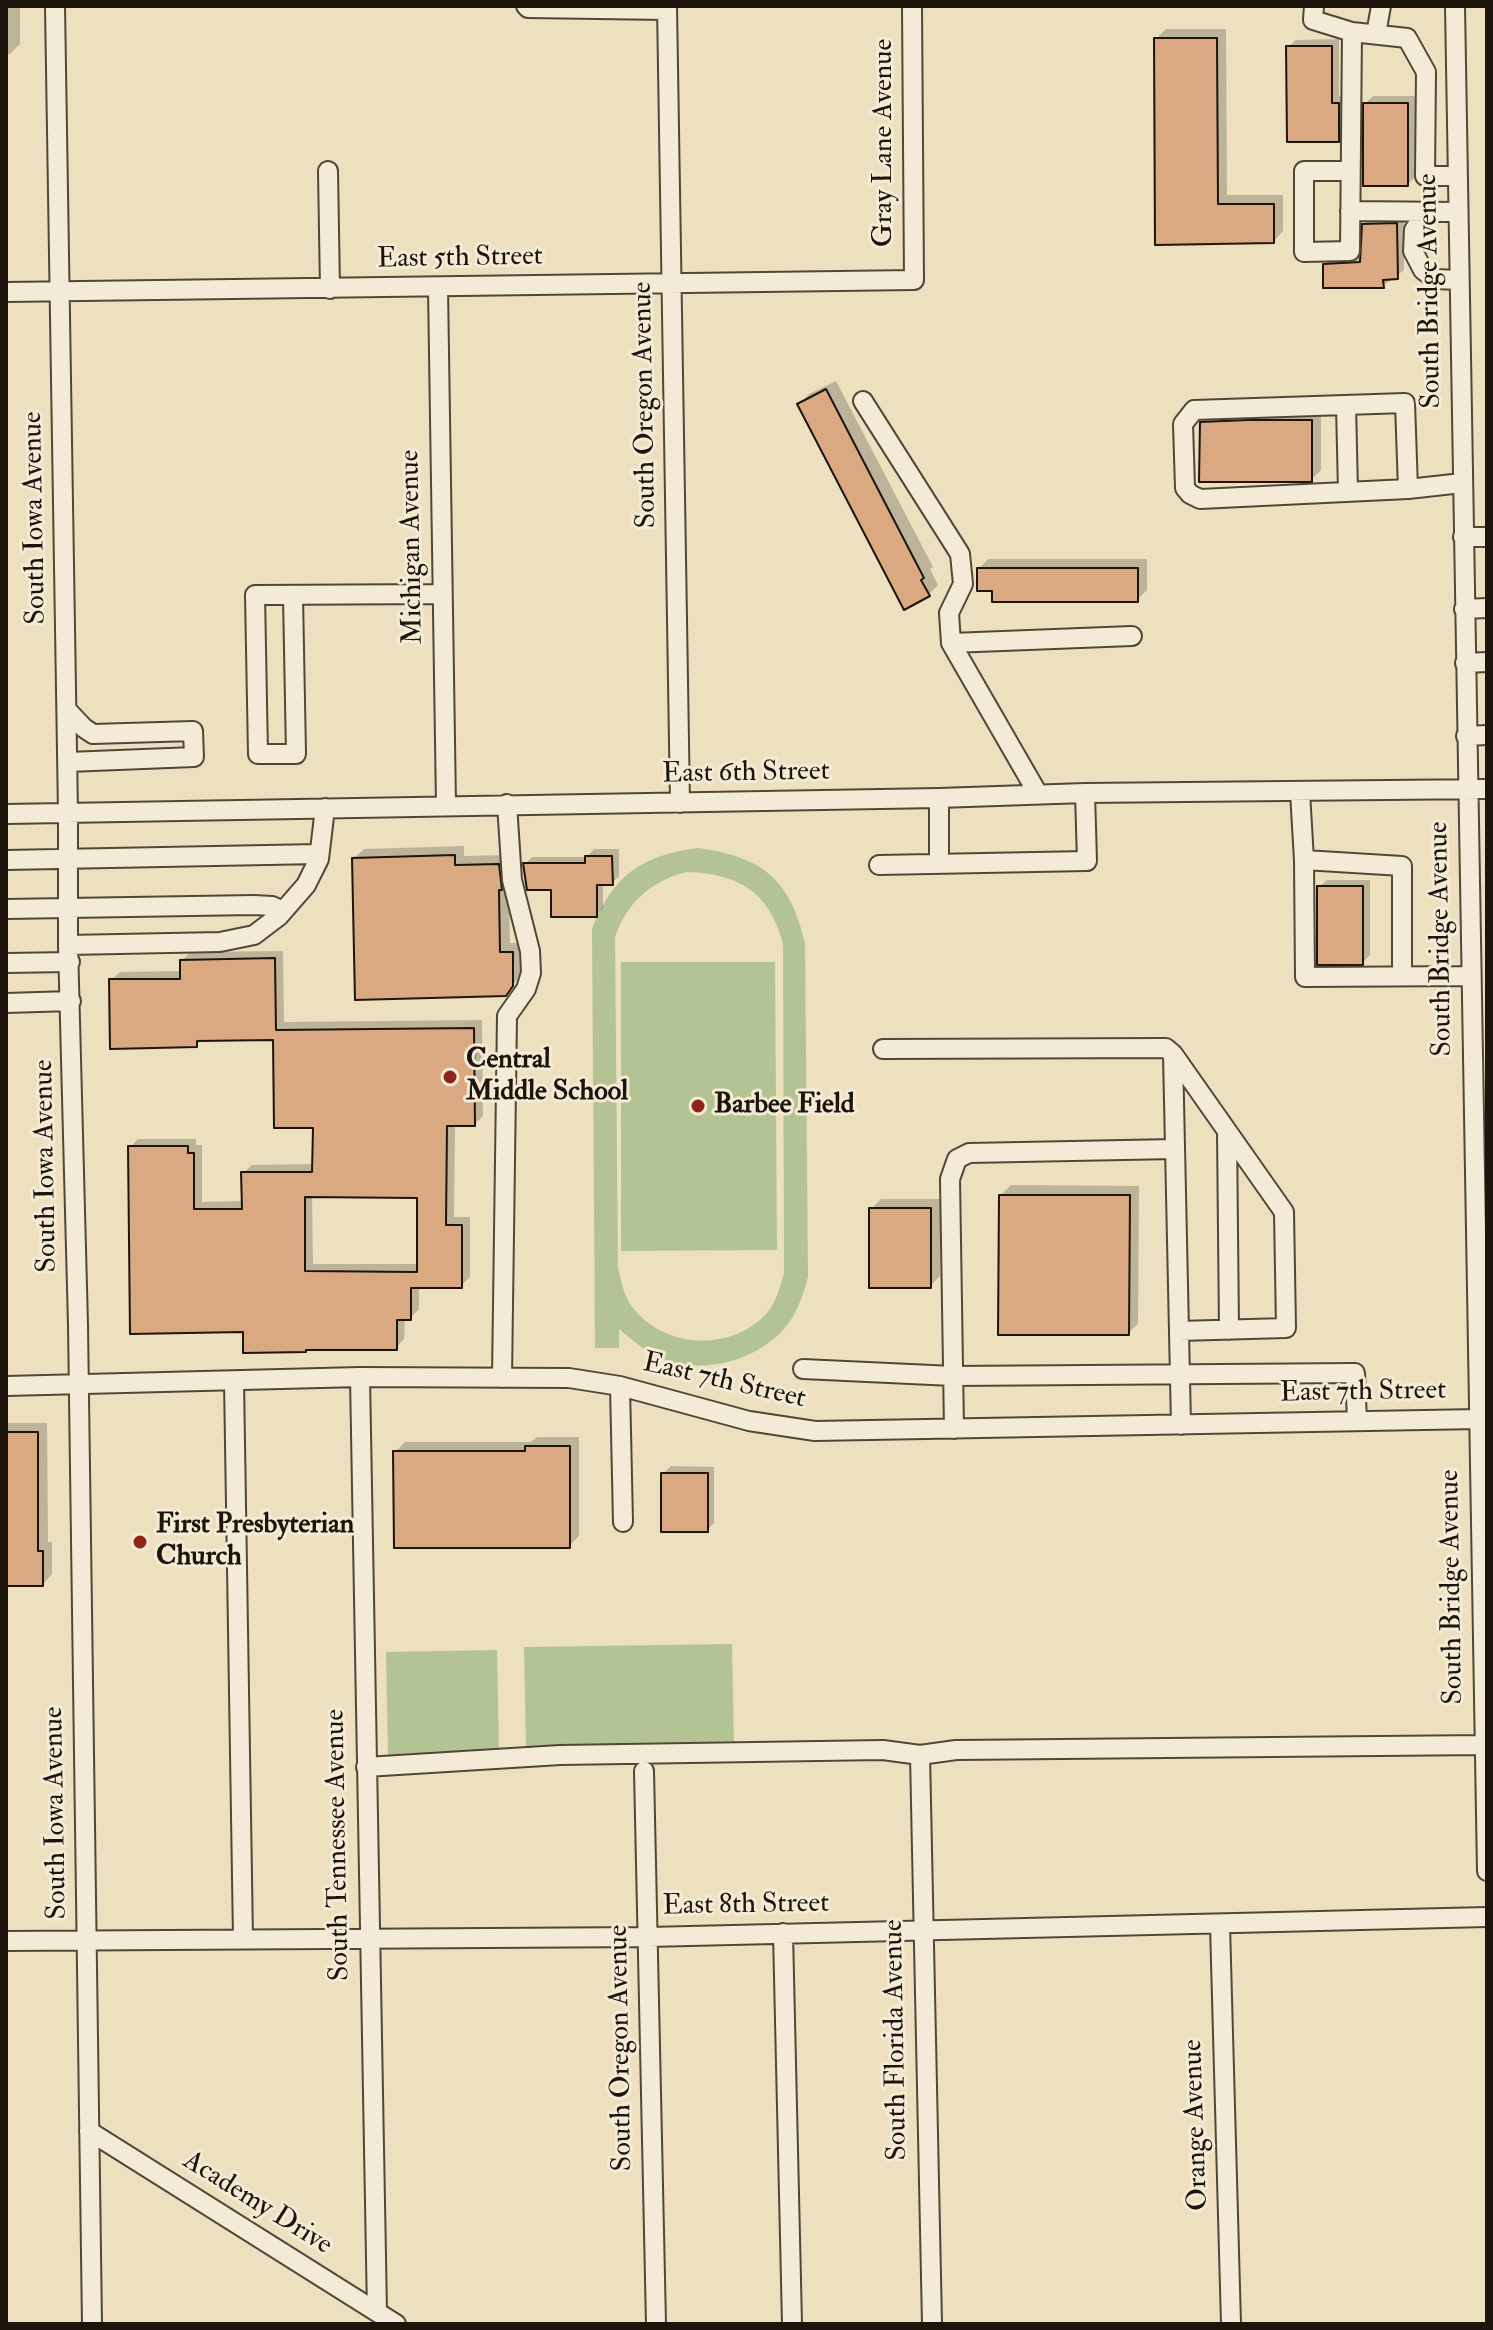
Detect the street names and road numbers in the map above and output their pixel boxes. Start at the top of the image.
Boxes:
street label: Gray Lane Avenue [868,39,902,247]
street label: South Bridge Avenue [1412,173,1450,409]
street label: East 5th Street [377,241,543,277]
street label: South Oregon Avenue [627,281,665,529]
street label: South Iowa Avenue [17,411,55,625]
street label: Michigan Avenue [395,449,431,645]
street label: East 6th Street [662,756,830,792]
street label: South Bridge Avenue [1423,821,1461,1057]
street label: South Iowa Avenue [28,1059,66,1273]
street label: East 7th Street [639,1347,809,1417]
street label: East 7th Street [1280,1375,1446,1411]
street label: South Bridge Avenue [1434,1469,1472,1705]
street label: South Iowa Avenue [38,1706,76,1920]
street label: South Tennessee Avenue [320,1709,358,1981]
street label: East 8th Street [662,1888,830,1924]
street label: South Florida Avenue [878,1919,916,2161]
street label: South Oregon Avenue [603,1924,641,2172]
street label: Orange Avenue [1177,2039,1217,2211]
street label: Academy Drive [176,2145,338,2263]

